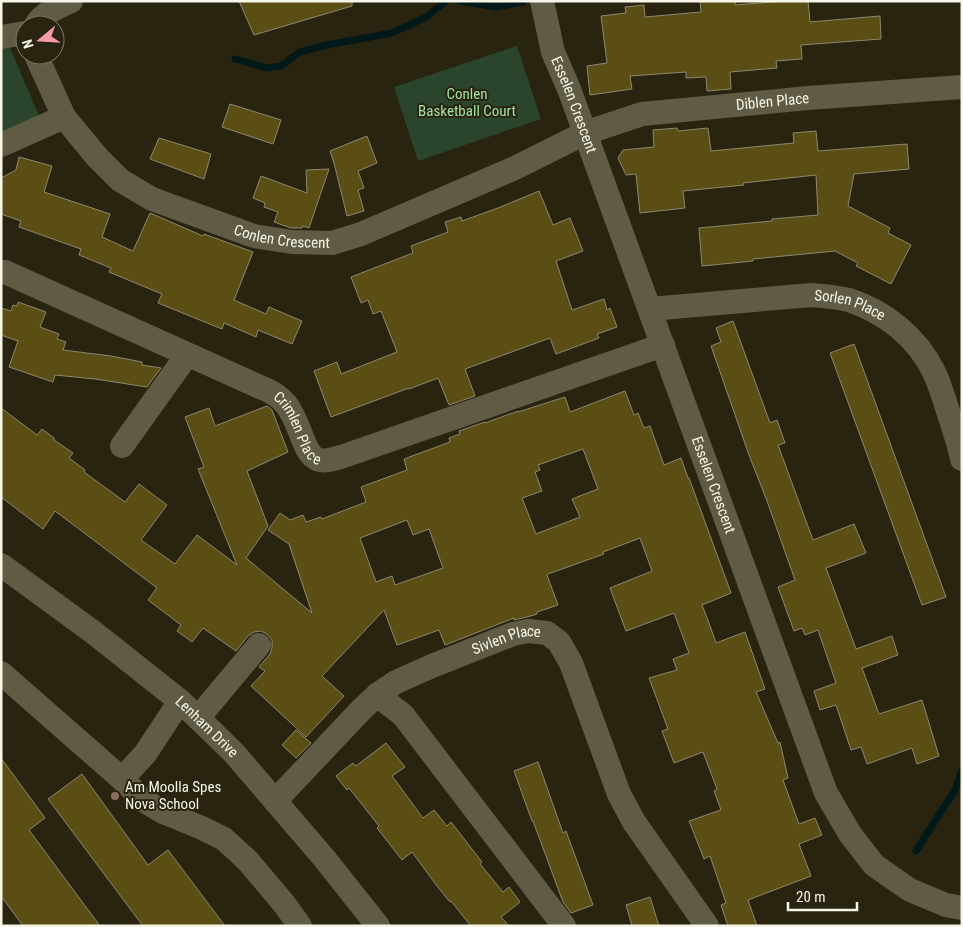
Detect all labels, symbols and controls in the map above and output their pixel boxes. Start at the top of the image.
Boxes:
north arrow [15,15,65,65]
text: N [19,37,37,51]
street label: Esselen Crescent [547,54,601,155]
park label: Conlen Basketball Court [418,85,516,120]
street label: Diblen Place [735,89,810,114]
street label: Conlen Crescent [232,220,330,252]
street label: Sorlen Place [814,286,889,324]
street label: Crimlen Place [270,387,324,469]
street label: Esselen Crescent [688,434,739,536]
street label: Sivlen Place [469,622,542,658]
street label: Lenham Drive [172,692,242,761]
place label: Am Moolla Spes Nova School [125,778,221,813]
marker: Am Moolla Spes Nova School [109,790,121,802]
scale bar [788,880,857,912]
text: 20 m [796,888,826,906]

